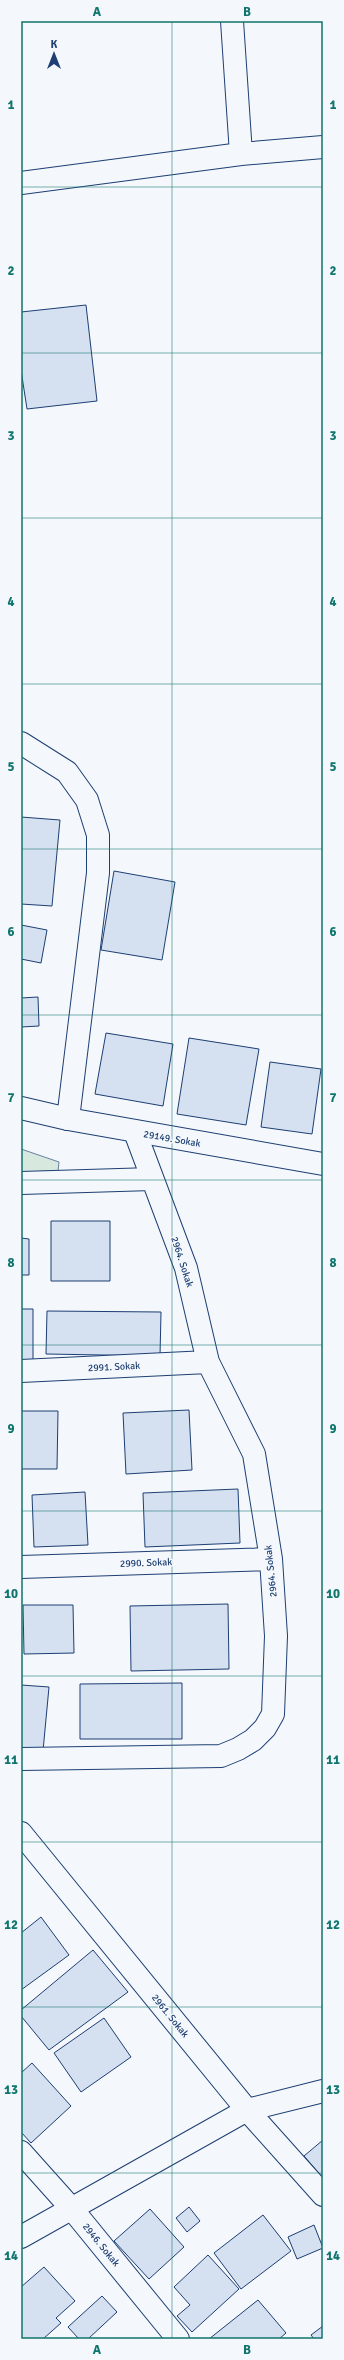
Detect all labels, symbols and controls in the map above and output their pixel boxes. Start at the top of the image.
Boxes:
text: A [93,4,102,20]
text: B [243,4,251,20]
north arrow [34,34,74,74]
text: K [51,38,58,51]
text: 1 [7,97,15,113]
text: 1 [329,97,337,113]
text: 2 [7,263,15,279]
text: 2 [329,263,337,279]
text: 3 [7,428,15,444]
text: 3 [329,428,337,444]
text: 4 [7,594,15,610]
text: 4 [329,594,337,610]
text: 5 [7,759,15,775]
text: 5 [329,759,337,775]
text: 6 [7,924,15,940]
text: 6 [329,924,337,940]
text: 7 [7,1090,15,1106]
text: 7 [329,1090,337,1106]
street label: 29149. Sokak [143,1128,201,1150]
street label: 2964. Sokak [168,1235,196,1289]
text: 8 [7,1255,15,1271]
text: 8 [329,1255,337,1271]
street label: 2991. Sokak [88,1360,140,1374]
text: 9 [7,1421,15,1437]
text: 9 [329,1421,337,1437]
street label: 2964. Sokak [262,1544,280,1598]
street label: 2990. Sokak [120,1556,172,1570]
text: 10 [4,1586,18,1602]
text: 10 [326,1586,340,1602]
text: 11 [4,1752,18,1768]
text: 11 [326,1752,340,1768]
text: 12 [4,1917,18,1933]
text: 12 [326,1917,340,1933]
street label: 2961. Sokak [149,1992,191,2040]
text: 13 [4,2082,18,2098]
text: 13 [326,2082,340,2098]
street label: 2946. Sokak [80,2221,122,2269]
text: 14 [4,2248,18,2264]
text: 14 [326,2248,340,2264]
text: A [93,2342,102,2358]
text: B [243,2342,251,2358]

